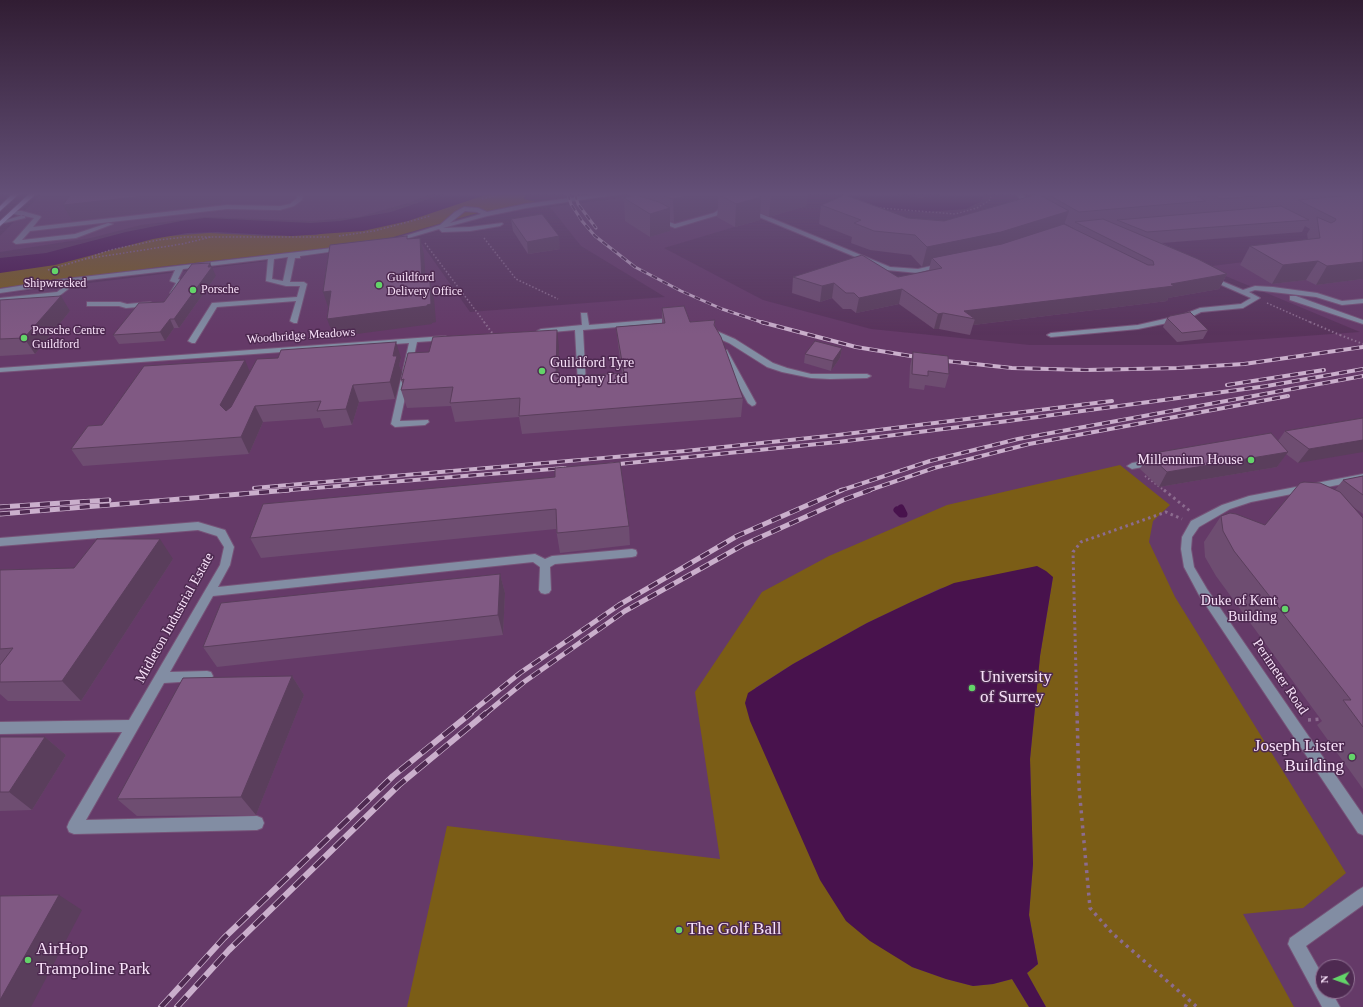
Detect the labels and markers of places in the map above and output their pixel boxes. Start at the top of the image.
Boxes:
marker: Shipwrecked [50,266,60,276]
place label: Guildford Delivery Office [387,271,462,299]
place label: Shipwrecked [24,277,86,291]
marker: Guildford Delivery Office [374,280,384,290]
place label: Porsche [201,283,239,297]
marker: Porsche [188,285,198,295]
place label: Porsche Centre Guildford [32,324,105,352]
marker: Porsche Centre Guildford [19,333,29,343]
place label: Guildford Tyre Company Ltd [550,355,634,388]
marker: Guildford Tyre Company Ltd [537,366,547,376]
place label: Millennium House [1138,452,1243,468]
marker: Millennium House [1246,455,1256,465]
place label: Duke of Kent Building [1201,593,1277,626]
marker: Duke of Kent Building [1280,604,1290,614]
place label: University of Surrey [980,668,1052,708]
marker: University of Surrey [967,683,977,693]
place label: Joseph Lister Building [1254,737,1344,777]
marker: Joseph Lister Building [1347,752,1357,762]
place label: The Golf Ball [687,920,781,940]
marker: The Golf Ball [674,925,684,935]
place label: AirHop Trampoline Park [36,940,150,980]
marker: AirHop Trampoline Park [23,955,33,965]

